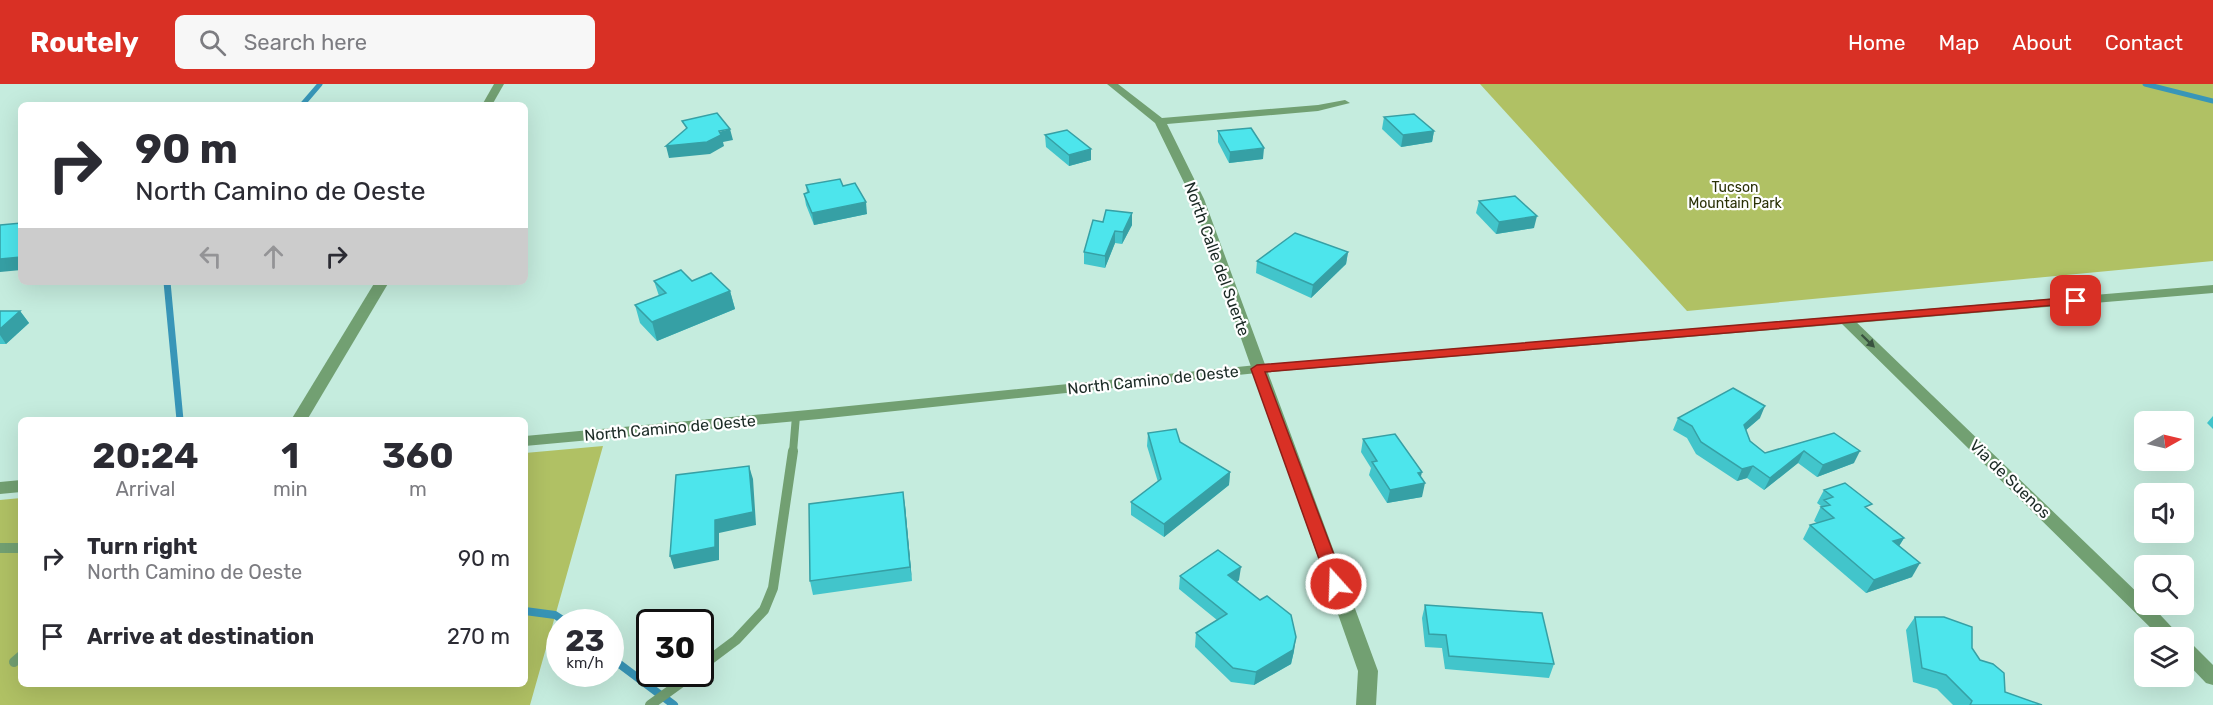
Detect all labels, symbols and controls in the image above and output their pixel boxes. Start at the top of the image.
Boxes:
search box [175,15,595,69]
text: Routely [30,26,139,59]
icon: search [196,26,229,59]
text: Search here [244,29,367,56]
text: Home [1848,30,1905,55]
text: Map [1938,30,1979,55]
text: About [2012,30,2072,55]
text: Contact [2105,30,2183,55]
text: 90 m [135,124,238,174]
icon: right [36,126,114,204]
text: North Camino de Oeste [135,175,426,207]
street label: North Calle del Suerte [1180,179,1254,339]
park label: Tucson Mountain Park [1688,179,1783,212]
icon: left [194,240,227,273]
icon: ahead [257,240,290,273]
icon: right [320,240,353,273]
pin [2050,275,2101,326]
icon: arrive [2059,284,2092,317]
one-way arrow [1861,334,1876,348]
street label: North Camino de Oeste [1066,362,1240,398]
street label: North Camino de Oeste [583,411,757,445]
north arrow [2134,411,2194,471]
map controls [2134,411,2194,687]
text: 20:24 [92,434,199,477]
text: 1 [281,434,299,477]
text: 360 [382,434,454,477]
street label: Via de Suenos [1966,436,2054,522]
text: Arrival [115,477,175,501]
text: min [273,477,308,501]
text: m [409,477,427,501]
button: sound [2134,483,2194,543]
text: Turn right [87,533,197,560]
icon: right [36,542,69,575]
text: 90 m [458,545,510,572]
position arrow [1304,552,1368,616]
button: search [2134,555,2194,615]
text: North Camino de Oeste [87,560,302,584]
speed limit sign: 30 [636,609,714,687]
icon: arrive [36,620,69,653]
text: Arrive at destination [87,623,314,650]
text: 270 m [447,623,510,650]
text: 23 [565,623,605,659]
button: layers [2134,627,2194,687]
text: km/h [566,654,604,672]

